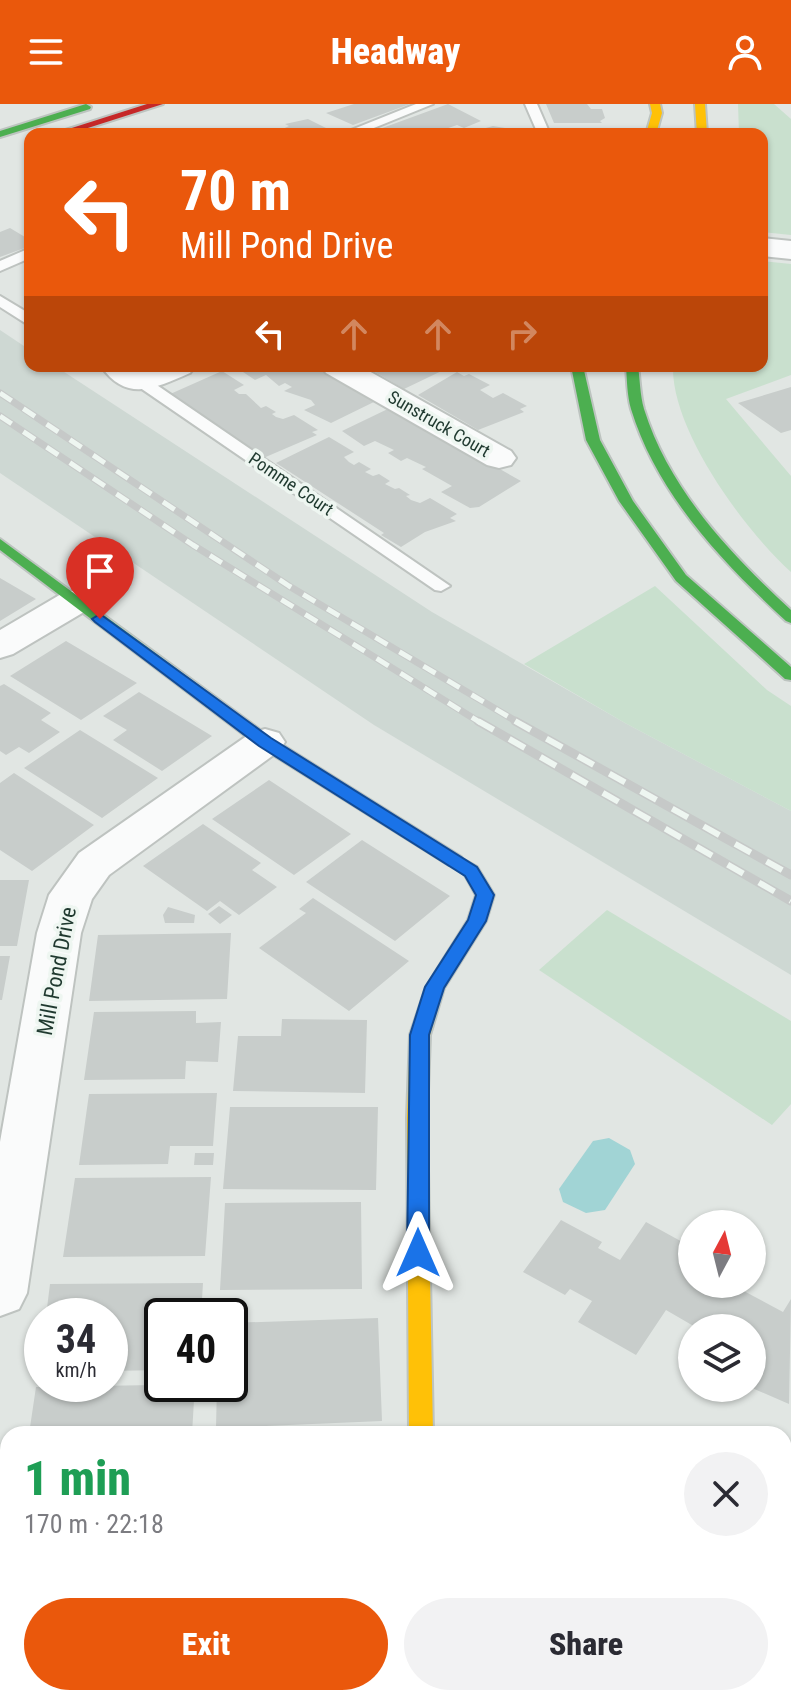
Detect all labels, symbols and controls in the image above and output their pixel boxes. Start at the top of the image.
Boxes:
icon: menu [24,30,68,74]
icon: person [723,30,767,74]
text: Headway [331,31,460,73]
text: 70 m [180,158,291,224]
icon: left [48,160,152,264]
text: Mill Pond Drive [180,225,393,267]
icon: left [248,312,292,356]
icon: ahead [332,312,376,356]
icon: ahead [416,312,460,356]
icon: right [500,312,544,356]
street label: Sunstruck Court [385,386,494,461]
street label: Pomme Court [245,448,338,520]
pin [66,537,134,619]
icon: arrive [78,549,122,593]
street label: Mill Pond Drive [32,905,81,1037]
north arrow [678,1210,766,1298]
map controls [678,1210,766,1402]
position arrow [376,1211,460,1295]
speed limit sign: 40 [144,1298,248,1402]
button: layers [678,1314,766,1402]
text: 34 [56,1316,96,1363]
text: km/h [55,1358,97,1382]
text: 1 min [24,1450,131,1507]
button: close [684,1452,768,1536]
text: 170 m · 22:18 [24,1509,164,1539]
button: Exit [24,1598,388,1690]
button: Share [404,1598,768,1690]

